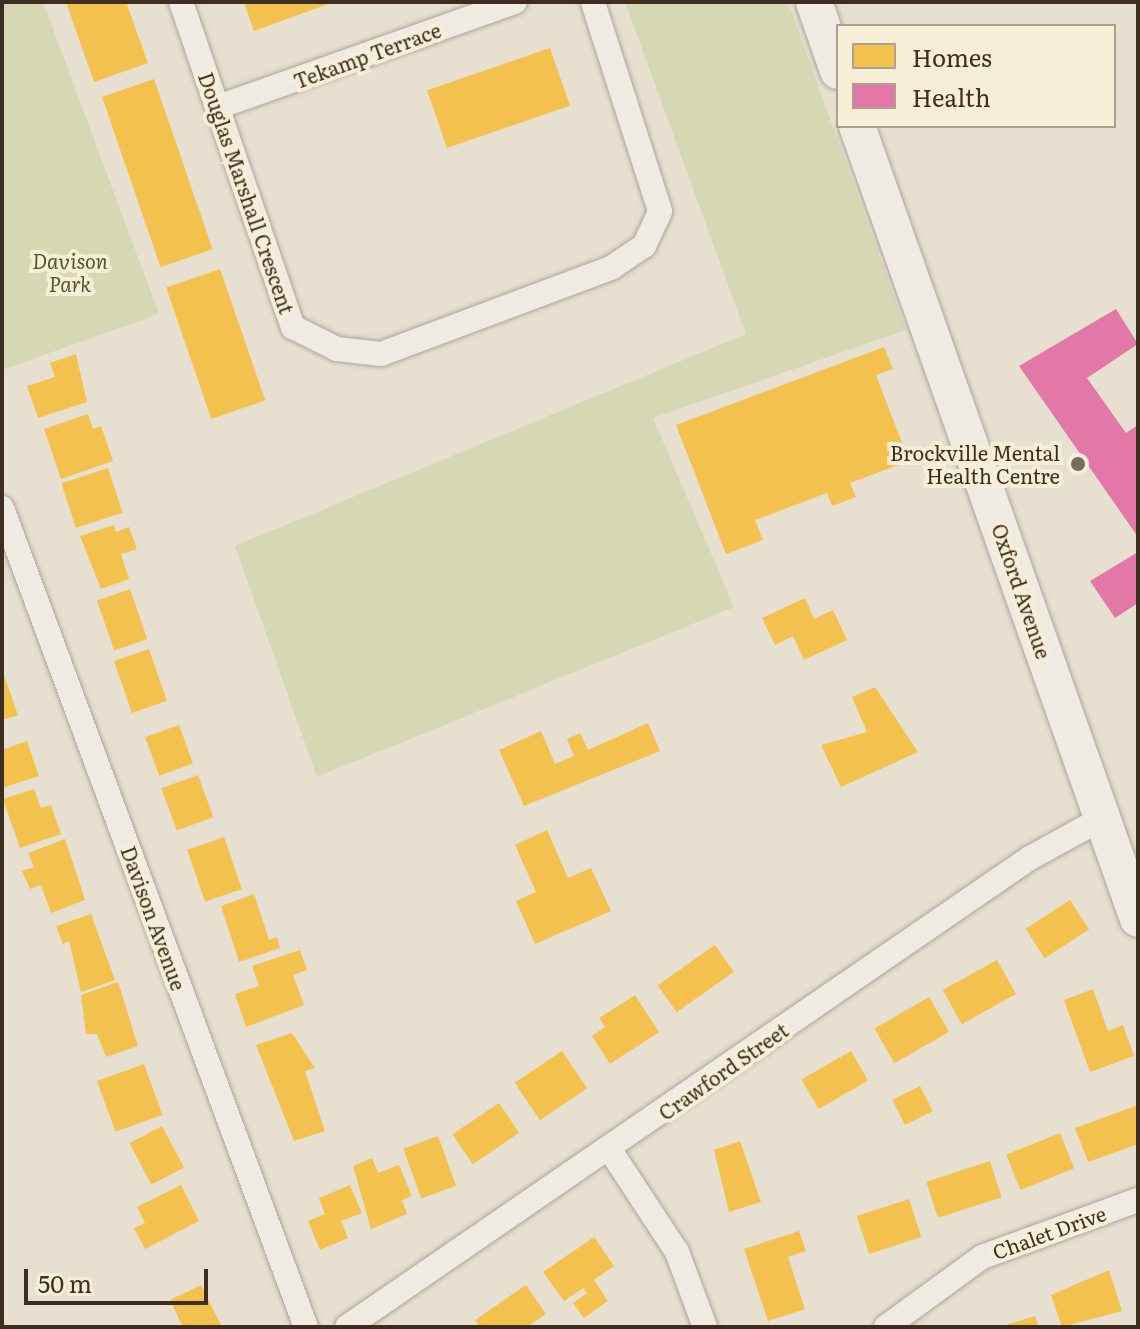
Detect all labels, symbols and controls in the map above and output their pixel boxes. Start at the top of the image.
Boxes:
street label: Tekamp Terrace [290,17,444,93]
legend [836,24,1116,128]
text: Homes [912,39,992,74]
street label: Douglas Marshall Crescent [194,69,300,317]
text: Health [912,79,991,114]
park label: Davison Park [32,248,108,295]
place label: Brockville Mental Health Centre [890,440,1060,487]
marker: Brockville Mental Health Centre [1067,453,1089,475]
street label: Oxford Avenue [988,520,1056,662]
street label: Davison Avenue [117,843,191,993]
street label: Crawford Street [654,1017,792,1125]
street label: Chalet Drive [989,1200,1109,1264]
scale bar [28,1253,212,1303]
text: 50 m [38,1265,92,1300]

